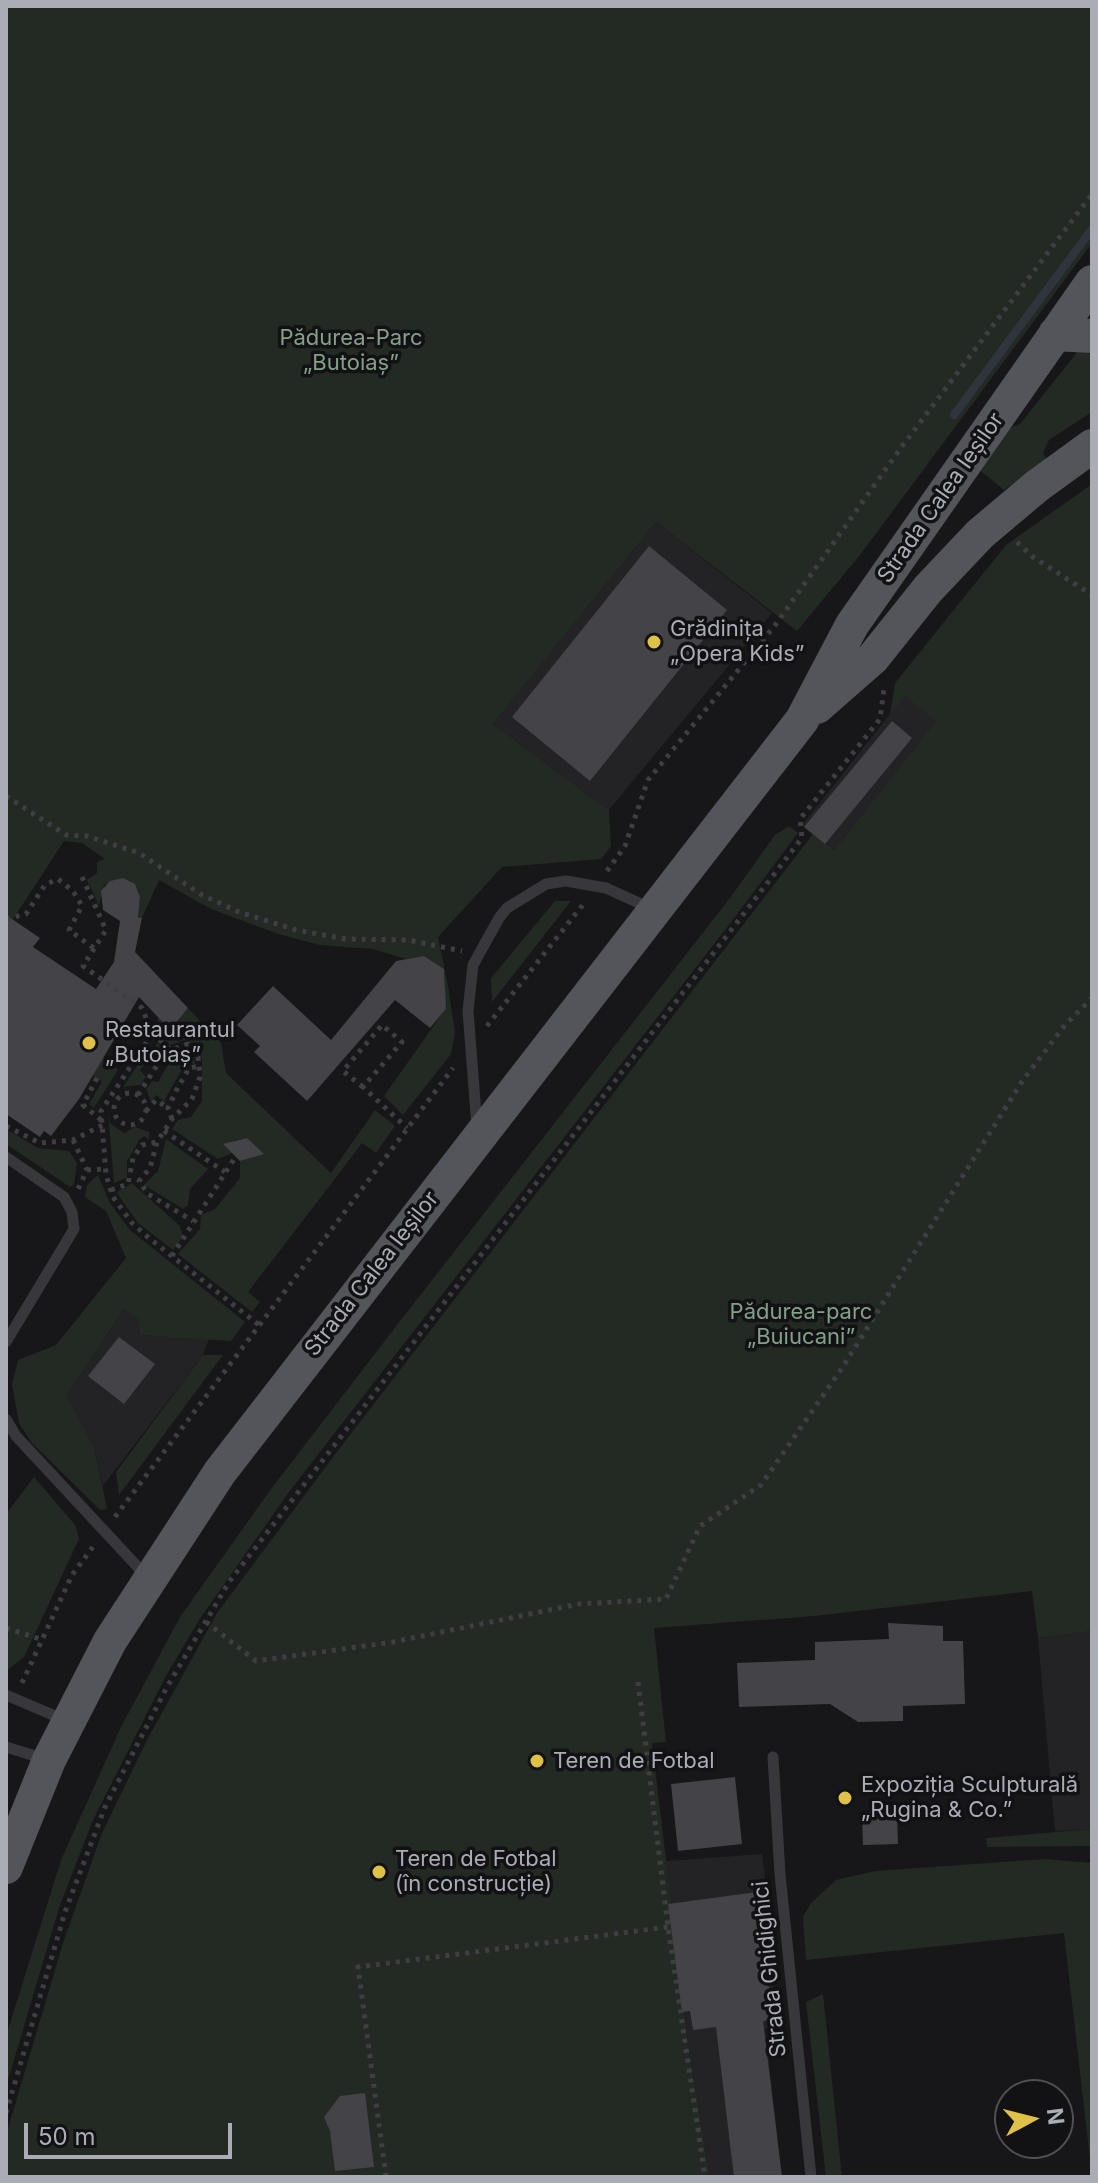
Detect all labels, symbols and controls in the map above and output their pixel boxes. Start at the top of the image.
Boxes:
park label: Pădurea-Parc „Butoiaș” [279,325,423,376]
street label: Strada Calea Ieșilor [872,408,1010,588]
place label: Grădinița „Opera Kids” [670,616,804,668]
marker: Grădinița „Opera Kids” [645,633,663,651]
place label: Restaurantul „Butoiaș” [105,1017,235,1068]
marker: Restaurantul „Butoiaș” [80,1034,98,1052]
street label: Strada Calea Ieșilor [299,1186,445,1362]
park label: Pădurea-parc „Buiucani” [730,1299,872,1350]
place label: Teren de Fotbal [553,1748,715,1774]
marker: Teren de Fotbal [528,1752,546,1770]
place label: Expoziția Sculpturală „Rugina & Co.” [861,1772,1078,1824]
marker: Expoziția Sculpturală „Rugina & Co.” [836,1789,854,1807]
place label: Teren de Fotbal (în construcție) [395,1846,557,1898]
marker: Teren de Fotbal (în construcție) [370,1863,388,1881]
street label: Strada Ghidighici [748,1879,792,2059]
north arrow [994,2079,1074,2159]
text: N [1042,2106,1070,2126]
scale bar [28,2107,236,2157]
text: 50 m [38,2122,96,2151]

